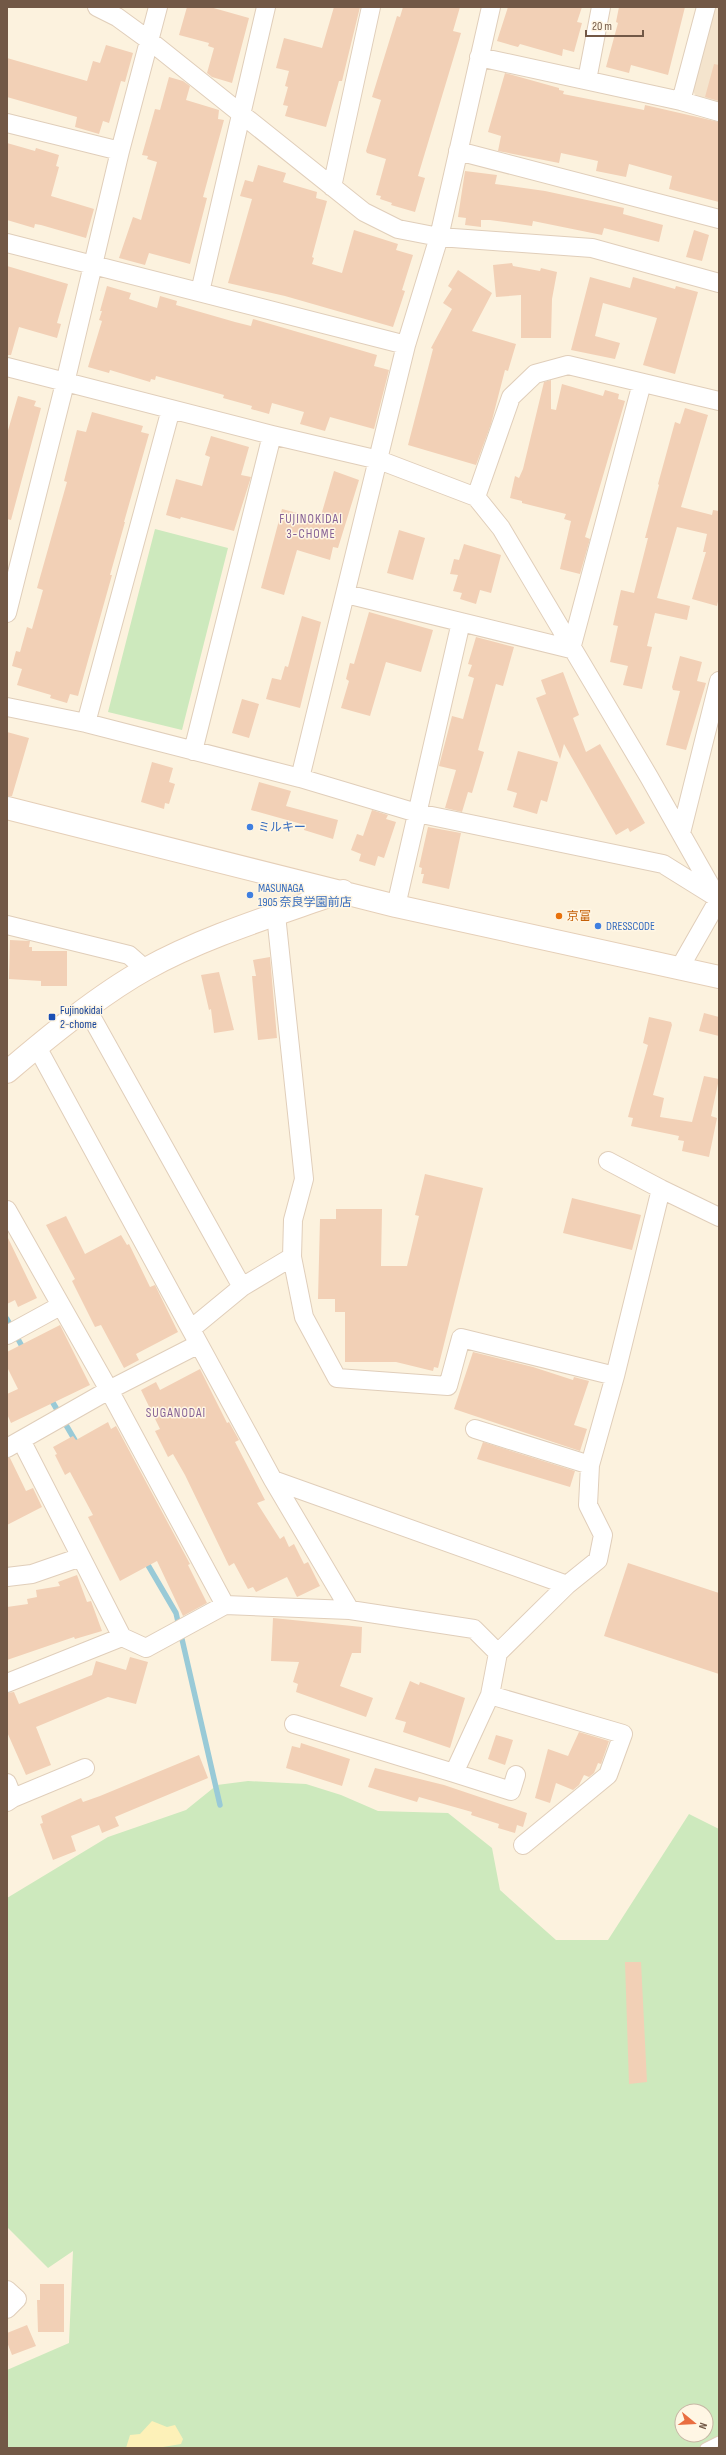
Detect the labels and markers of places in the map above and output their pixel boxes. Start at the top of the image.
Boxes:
place label: ミルキー [258,820,306,835]
marker: ミルキー [245,822,255,832]
place label: MASUNAGA 1905 奈良学園前店 [258,881,352,910]
marker: MASUNAGA 1905 奈良学園前店 [245,890,255,900]
place label: 京富 [567,909,591,924]
marker: 京富 [554,911,564,921]
place label: DRESSCODE [606,919,655,934]
marker: DRESSCODE [593,921,603,931]
place label: Fujinokidai 2-chome [60,1003,103,1032]
marker: Fujinokidai 2-chome [47,1012,57,1022]

